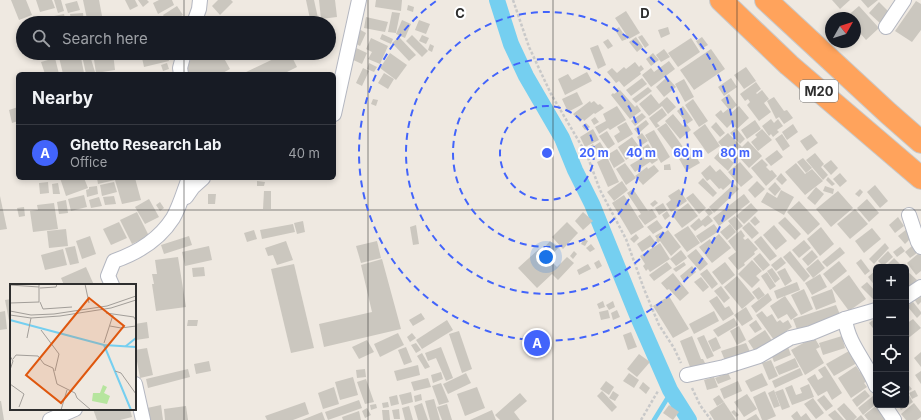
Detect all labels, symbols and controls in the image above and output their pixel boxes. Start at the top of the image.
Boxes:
text: C [455,5,465,21]
text: D [640,5,650,21]
north arrow [825,12,861,48]
search box [16,16,336,60]
icon: search [30,27,52,49]
text: Search here [62,29,148,48]
road number: M20 [800,80,838,102]
text: Nearby [32,88,93,108]
text: Ghetto Research Lab [70,135,222,154]
text: A [40,145,50,161]
text: 40 m [288,145,320,161]
text: 20 m [579,145,609,160]
text: 40 m [626,145,656,160]
text: 60 m [673,145,703,160]
text: 80 m [720,145,750,160]
centre of rings [540,146,554,160]
text: Office [70,154,107,170]
your location [536,247,556,267]
map controls [873,264,909,408]
button: + [873,264,909,300]
inset map [10,284,136,410]
button: − [873,300,909,336]
pin: A [524,328,550,358]
button: locate [873,336,909,372]
button: layers [873,372,909,408]

